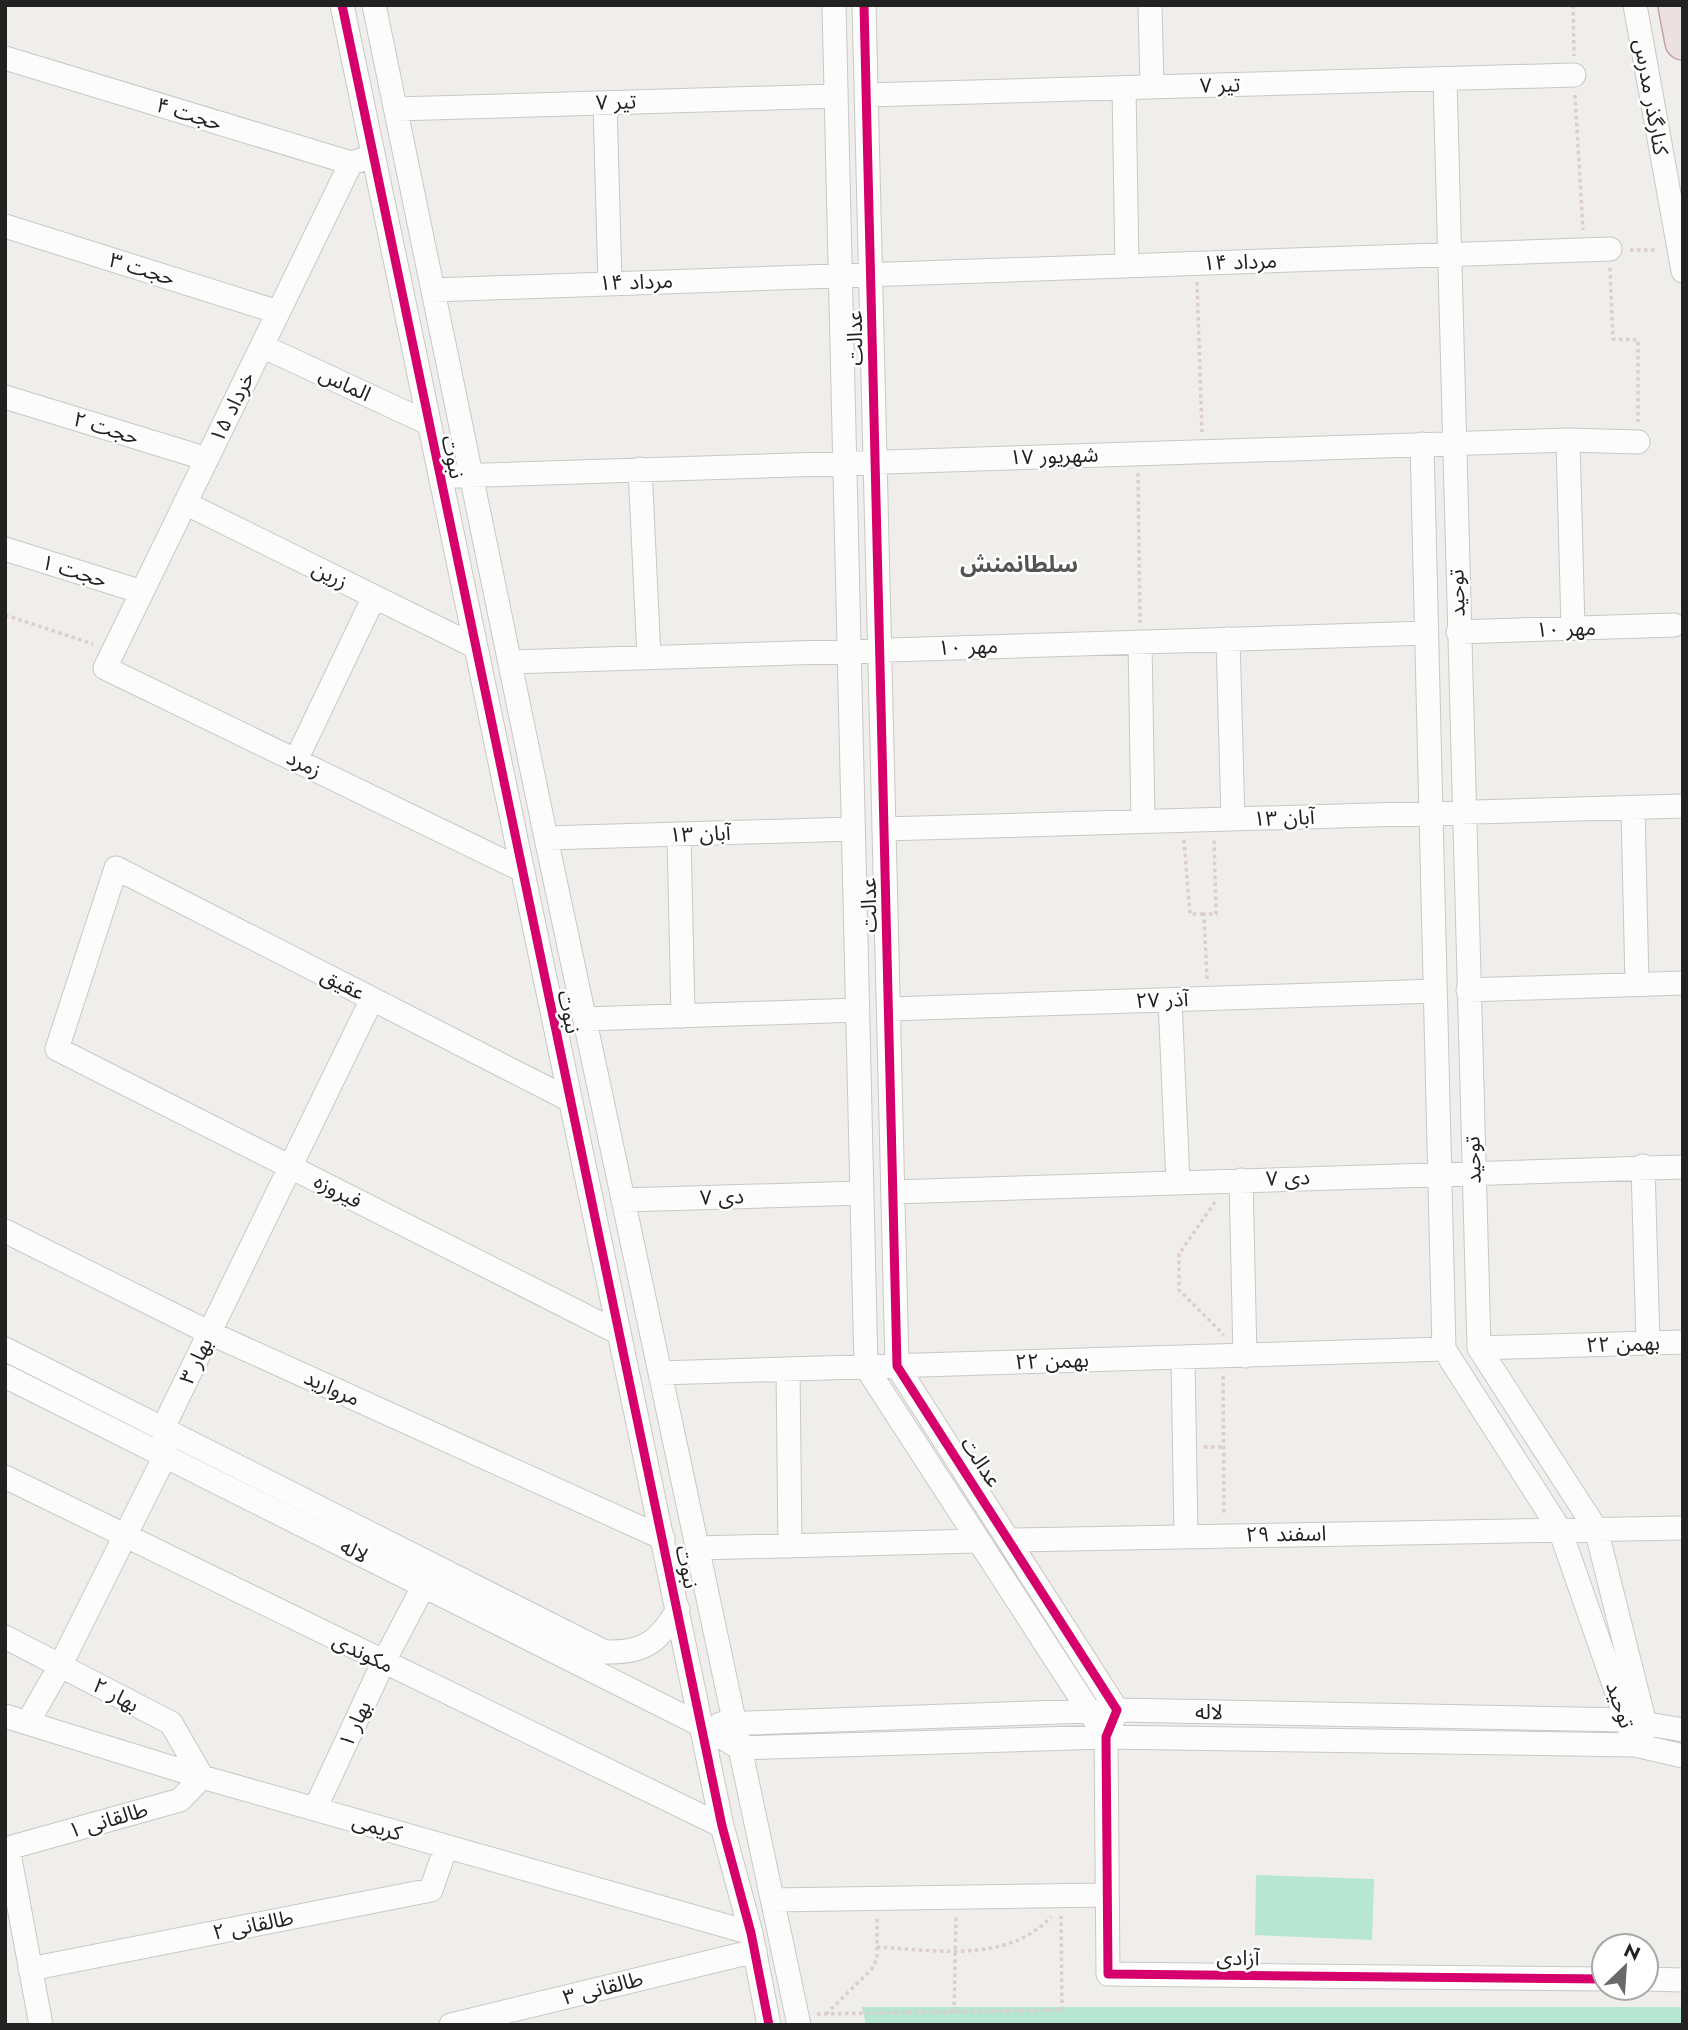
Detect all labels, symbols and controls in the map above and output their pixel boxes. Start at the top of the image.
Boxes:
street label: کنارگذر مدرس [1626,37,1676,158]
street label: ۷ تیر [1199,69,1241,101]
street label: ۷ تیر [595,86,637,118]
street label: حجت ۴ [153,90,225,138]
street label: حجت ۳ [106,245,178,293]
street label: ۱۴ مرداد [1202,246,1278,278]
street label: ۱۴ مرداد [598,266,674,298]
street label: عدالت [840,310,870,366]
street label: الماس [314,359,376,409]
street label: ۱۵ خرداد [202,367,262,447]
street label: حجت ۲ [70,404,142,452]
street label: نبوت [434,433,472,481]
street label: ۱۷ شهریور [1009,439,1099,473]
street label: حجت ۱ [38,547,110,595]
district label: سلطانمنش [960,547,1078,581]
street label: زرین [307,554,353,596]
street label: توحید [1441,569,1473,617]
street label: ۱۰ مهر [1535,613,1597,645]
street label: ۱۰ مهر [937,631,999,663]
street label: زمرد [281,743,327,785]
street label: ۱۳ آبان [1253,802,1316,834]
street label: ۱۳ آبان [669,818,732,850]
street label: عدالت [854,877,884,933]
street label: عقیق [316,960,370,1008]
street label: ۲۷ آذر [1135,984,1190,1016]
street label: نبوت [550,988,588,1036]
street label: توحید [1457,1136,1489,1184]
street label: ۷ دی [1265,1162,1311,1194]
street label: فیروزه [309,1166,367,1216]
street label: ۷ دی [699,1181,745,1213]
street label: ۲۲ بهمن [1585,1328,1661,1360]
street label: بهار ۳ [172,1333,220,1389]
street label: ۲۲ بهمن [1014,1345,1090,1377]
street label: مروارید [299,1362,365,1414]
street label: عدالت [953,1431,1009,1493]
street label: ۲۹ اسفند [1245,1518,1327,1550]
street label: لاله [335,1531,373,1571]
street label: نبوت [668,1543,706,1591]
street label: مکوندی [327,1625,399,1681]
street label: بهار ۲ [88,1670,144,1720]
street label: توحید [1598,1678,1642,1732]
street label: بهار ۱ [331,1696,379,1752]
street label: لاله [1195,1697,1223,1727]
street label: طالقانی ۱ [65,1794,151,1846]
street label: کریمی [349,1806,406,1848]
street label: طالقانی ۲ [210,1902,296,1948]
north arrow [1590,1932,1660,2002]
text: N [1619,1937,1645,1967]
street label: آزادی [1216,1943,1261,1973]
street label: طالقانی ۳ [560,1964,646,2012]

